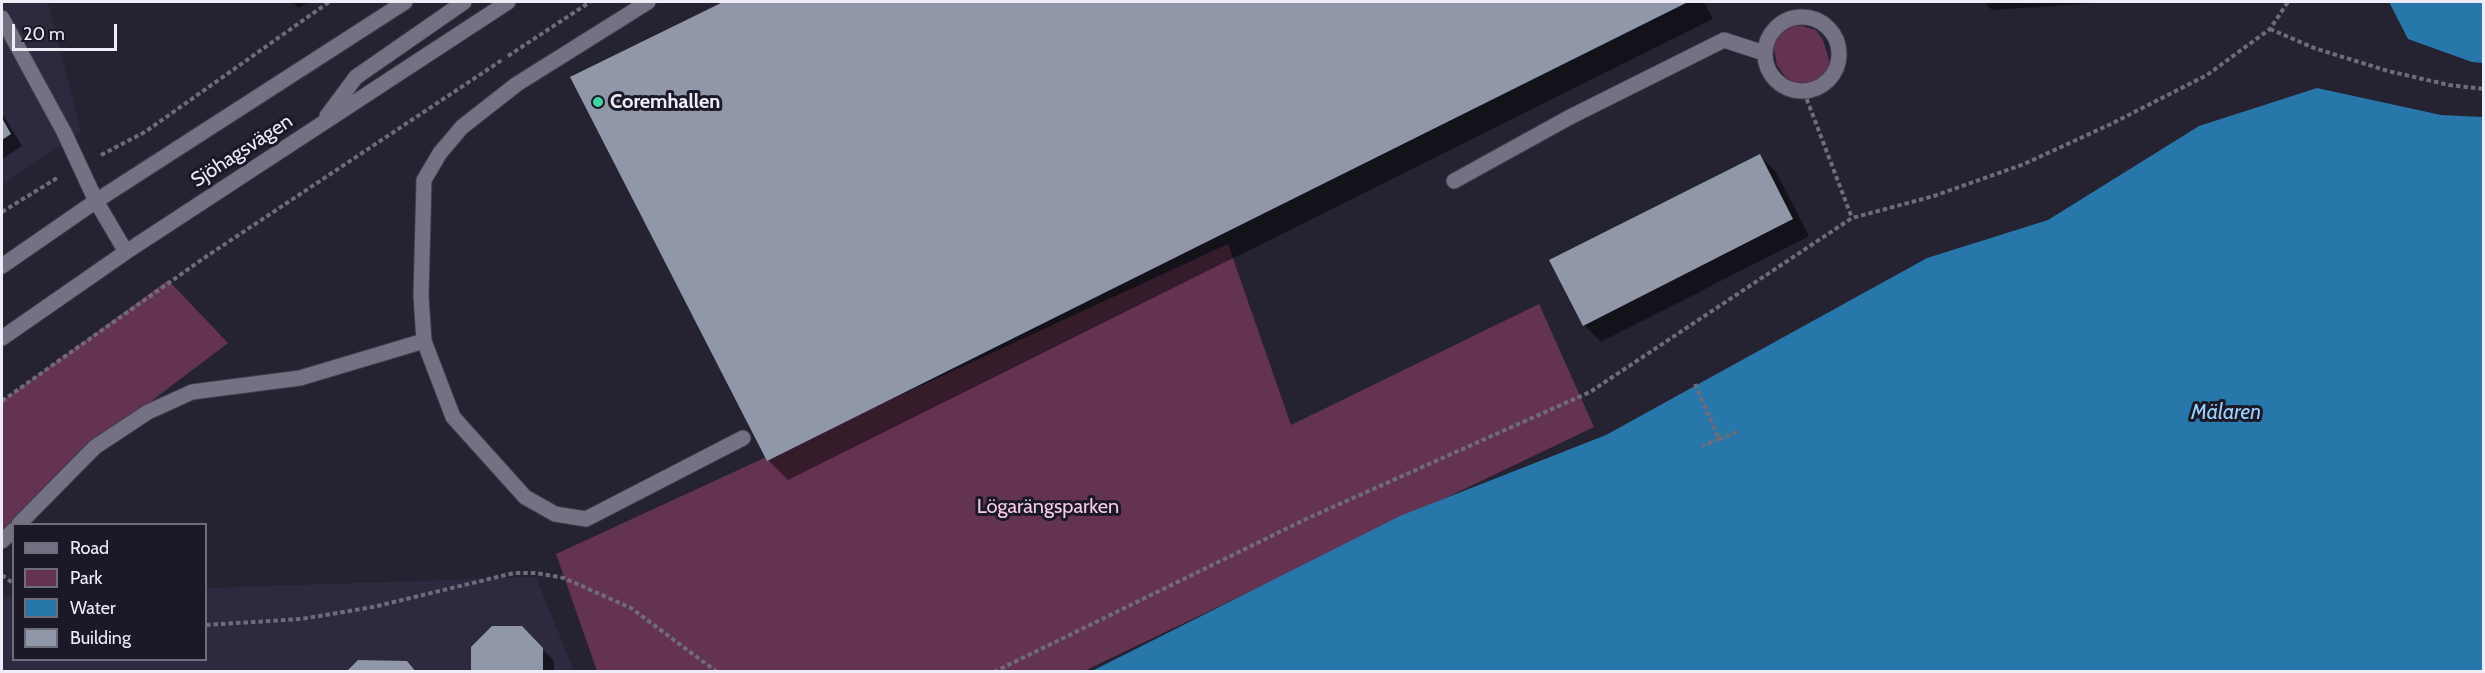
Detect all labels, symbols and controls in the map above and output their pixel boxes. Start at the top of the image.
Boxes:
scale bar [15,12,120,50]
text: 20 m [23,23,65,45]
place label: Coremhallen [610,90,720,114]
marker: Coremhallen [591,95,605,109]
street label: Sjöhagsvägen [187,109,297,193]
water label: Mälaren [2191,400,2261,426]
park label: Lögarängsparken [977,495,1119,519]
legend [12,523,207,661]
text: Road [70,537,109,559]
text: Park [70,567,102,589]
text: Water [70,597,116,619]
text: Building [70,627,131,649]

